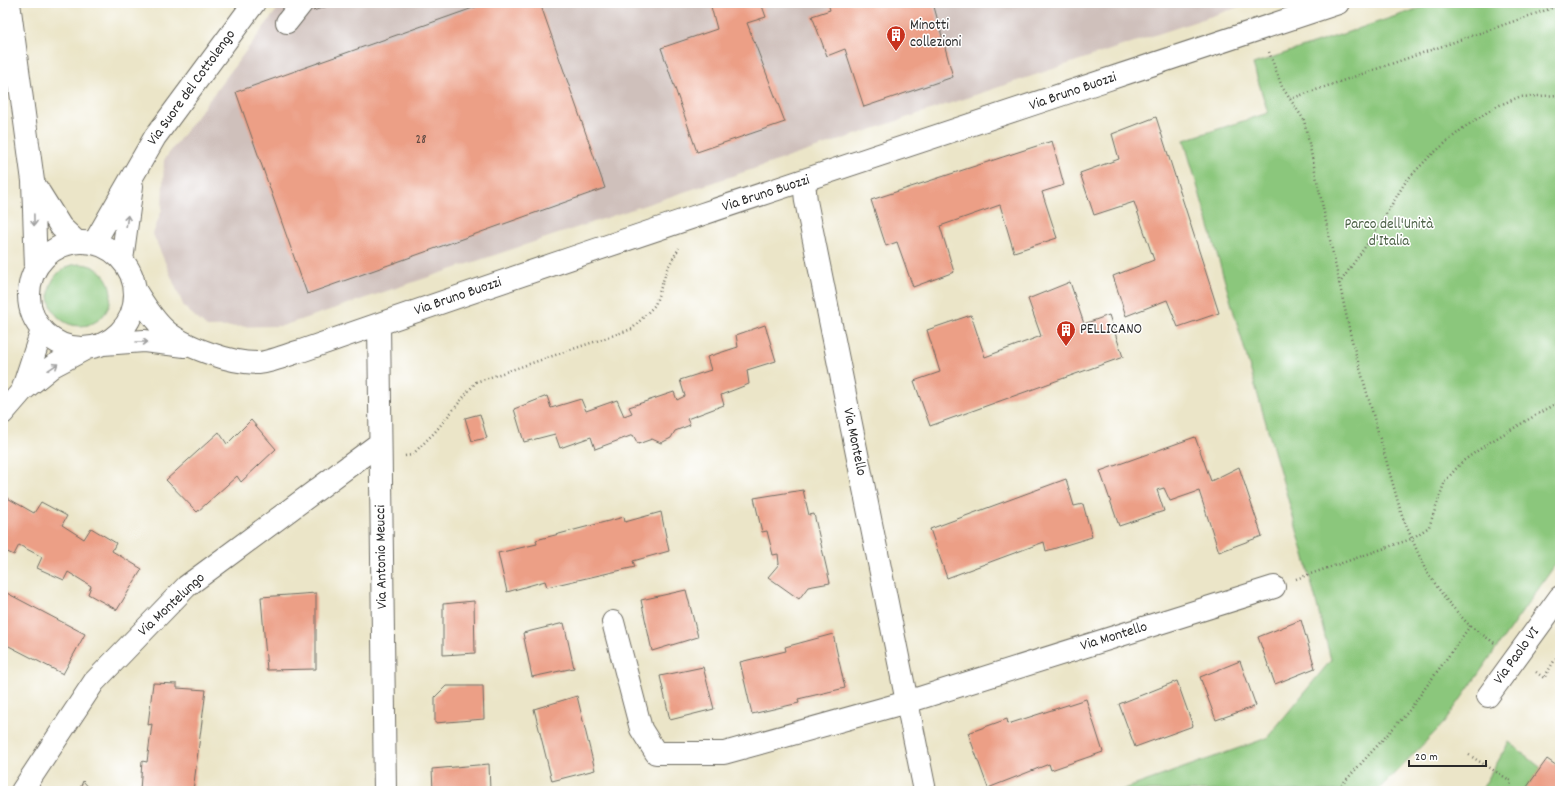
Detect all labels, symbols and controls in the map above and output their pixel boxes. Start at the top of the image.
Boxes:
place label: Minotti collezioni [910,15,961,54]
building icon: Minotti collezioni [885,24,907,52]
street label: Via Suore del Cottolengo [142,25,242,151]
street label: Via Bruno Buozzi [1026,67,1120,117]
house number: 28 [416,131,426,150]
street label: Via Bruno Buozzi [719,169,813,219]
one-way arrow [30,213,37,226]
park label: Parco dell'Unità d'Italia [1344,214,1434,253]
one-way arrow [124,215,131,228]
street label: Via Bruno Buozzi [411,272,505,322]
building icon: PELLICANO [1055,319,1077,347]
place label: PELLICANO [1080,319,1142,341]
one-way arrow [135,338,148,346]
one-way arrow [47,363,58,371]
street label: Via Montello [836,406,872,478]
street label: Via Antonio Meucci [370,504,394,609]
street label: Via Montelungo [133,568,211,642]
street label: Via Montello [1078,616,1150,658]
street label: Via Paolo VI [1489,622,1546,689]
scale bar [1409,742,1486,768]
text: 20 m [1415,749,1438,766]

